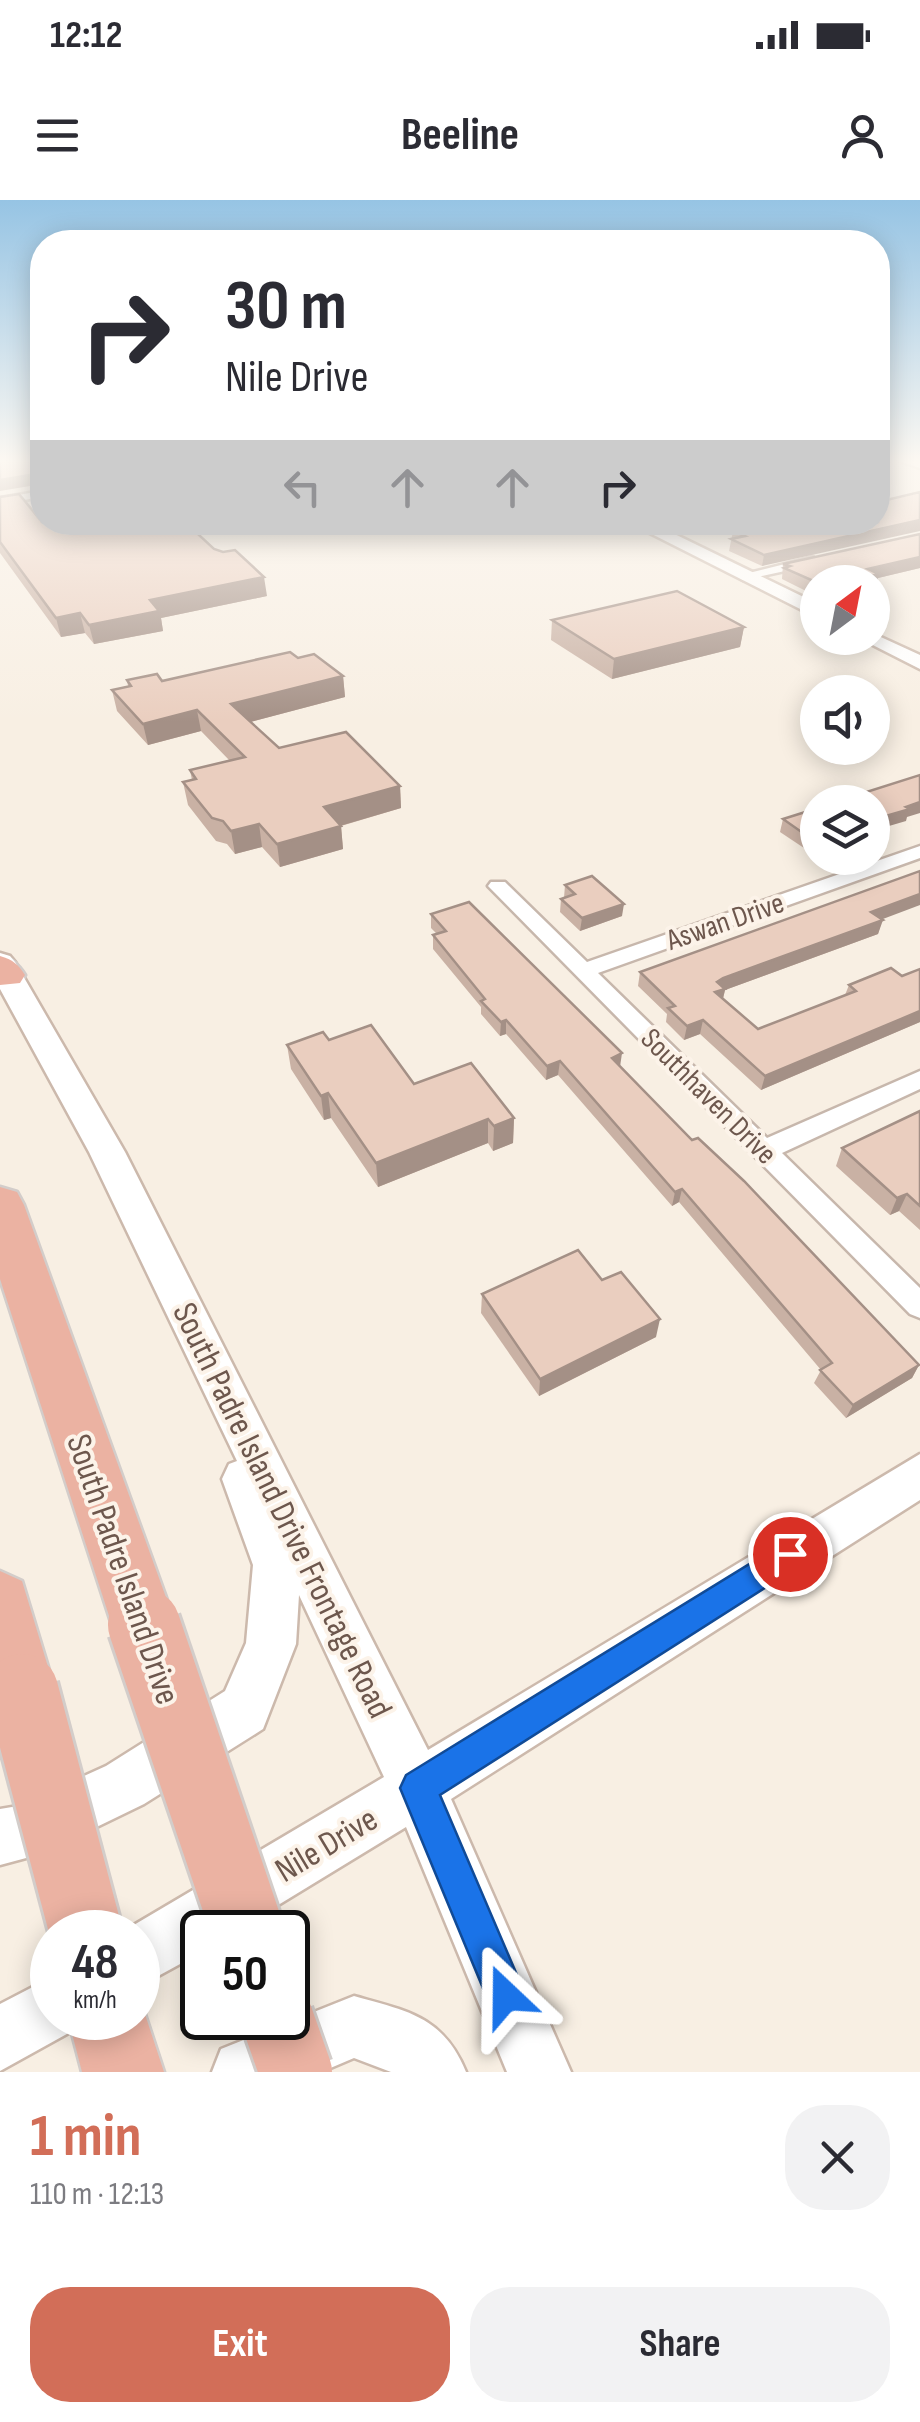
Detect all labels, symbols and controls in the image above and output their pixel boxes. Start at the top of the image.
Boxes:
text: 12:12 [50,13,122,58]
icon: menu [30,108,85,163]
text: Beeline [401,108,519,163]
icon: person [835,108,890,163]
text: 30 m [225,265,347,349]
icon: right [60,270,190,400]
text: Nile Drive [225,350,369,405]
icon: left [275,460,330,515]
icon: ahead [380,460,435,515]
icon: ahead [485,460,540,515]
icon: right [590,460,645,515]
north arrow [800,565,890,655]
map controls [800,565,890,875]
button: sound [800,675,890,765]
button: layers [800,785,890,875]
street label: Aswan Drive [661,885,789,959]
street label: Southhaven Drive [633,1021,784,1172]
street label: South Padre Island Drive Frontage Road [162,1296,401,1725]
street label: South Padre Island Drive [56,1429,189,1710]
pin [748,1512,833,1597]
icon: arrive [763,1527,818,1582]
street label: Nile Drive [268,1798,386,1892]
speed limit sign: 50 [180,1910,310,2040]
text: 48 [72,1933,118,1993]
position arrow [454,1944,558,2048]
text: km/h [73,1985,117,2016]
text: 1 min [30,2101,142,2173]
button: close [785,2105,890,2210]
text: 110 m · 12:13 [30,2175,164,2214]
button: Exit [30,2287,450,2402]
button: Share [470,2287,890,2402]

